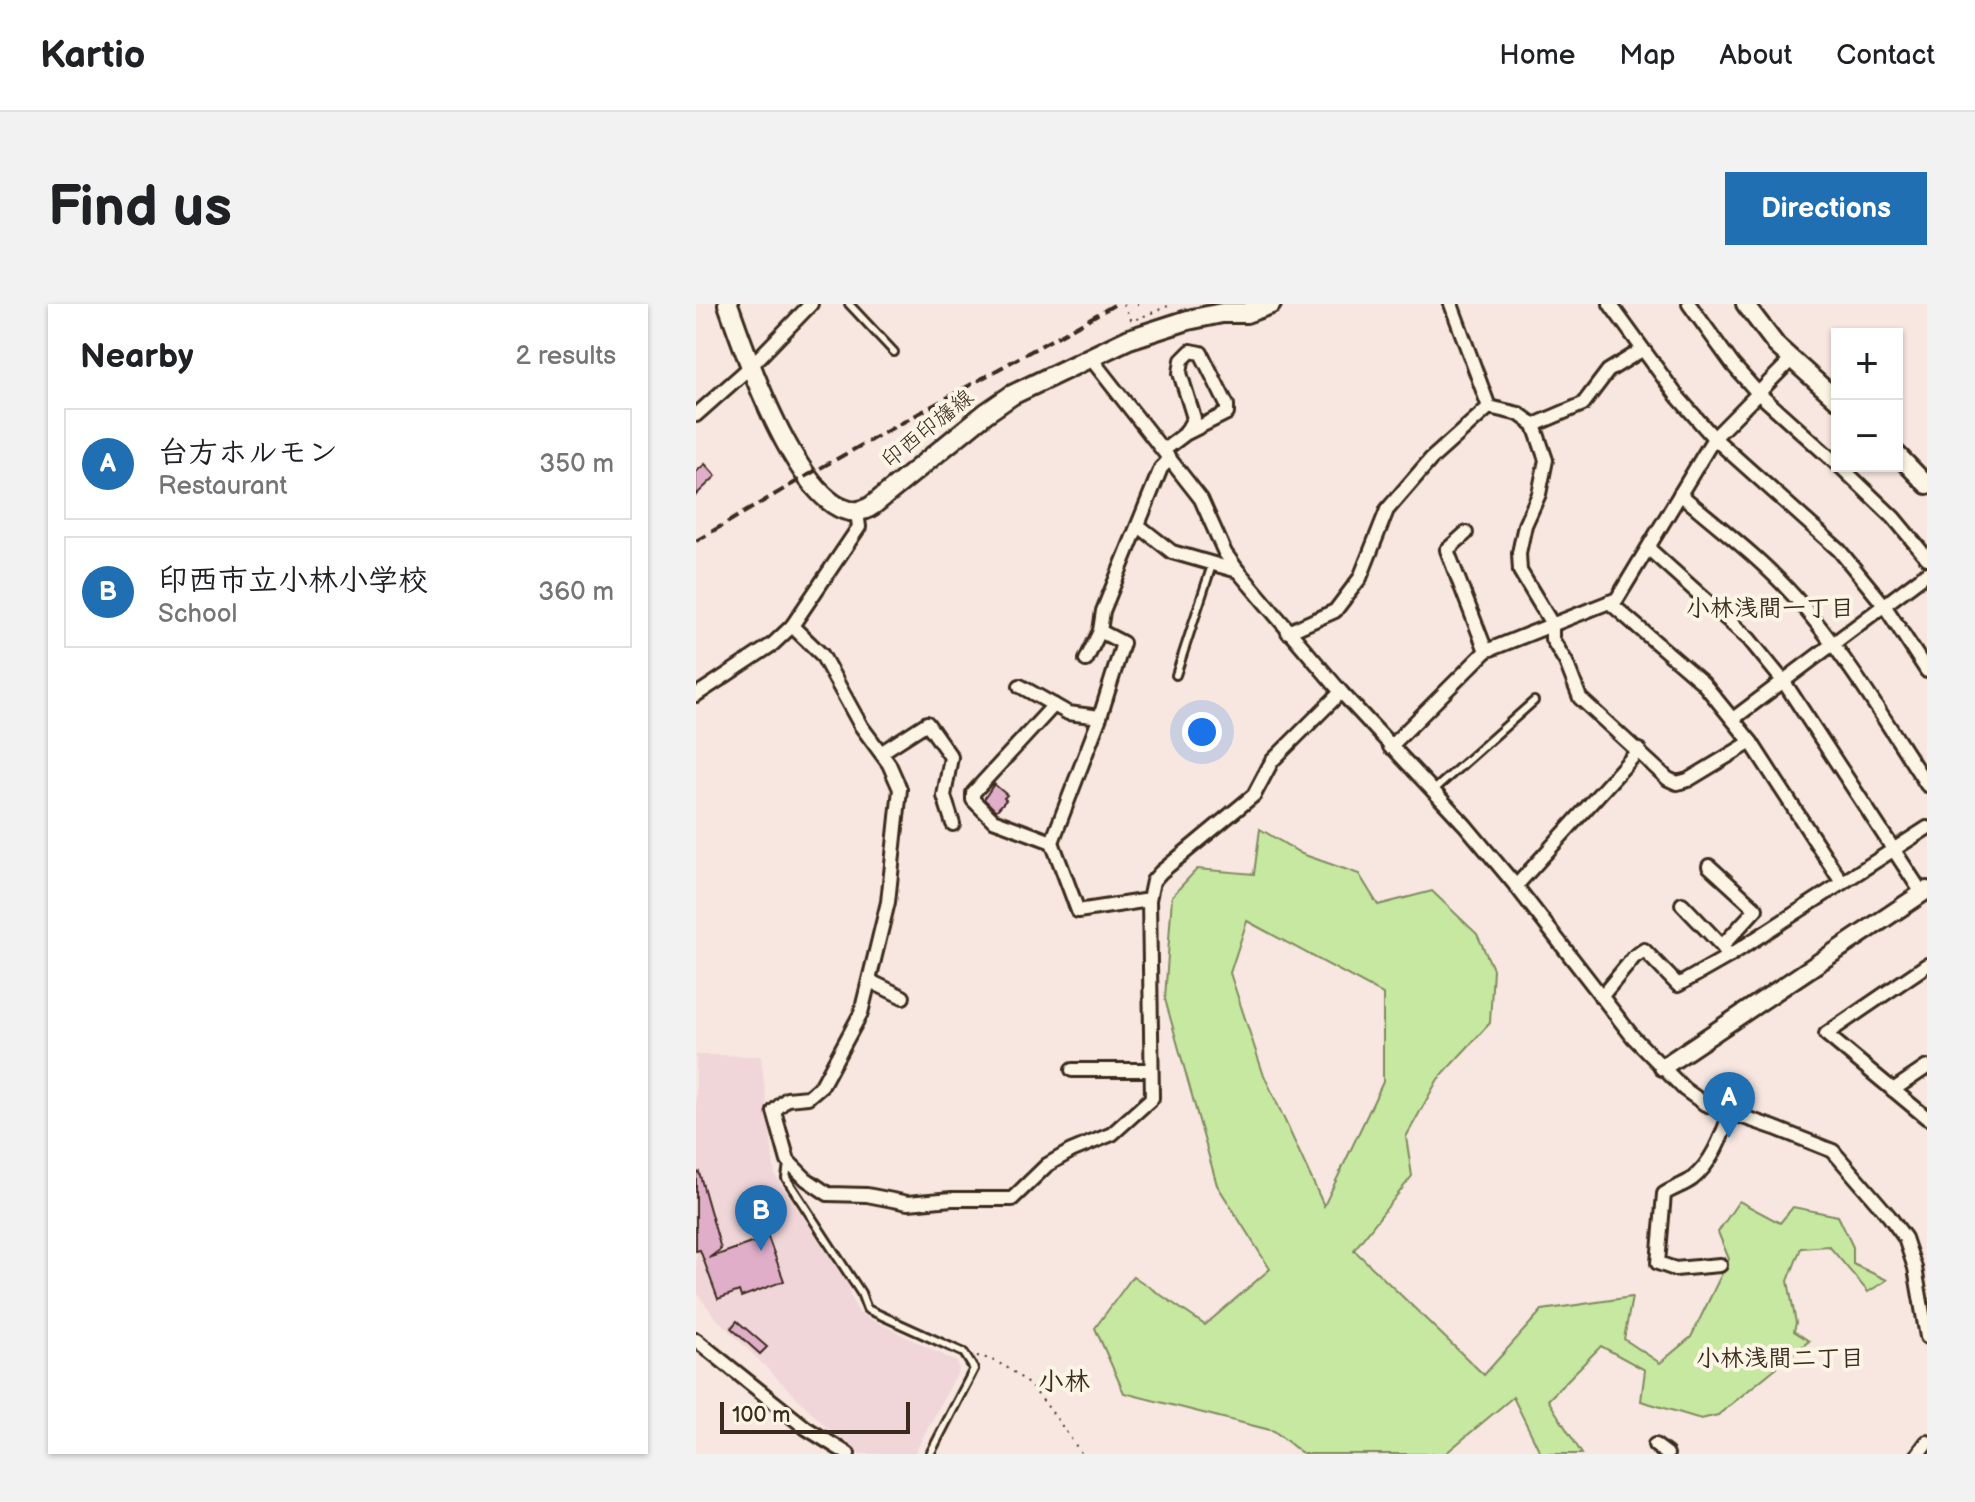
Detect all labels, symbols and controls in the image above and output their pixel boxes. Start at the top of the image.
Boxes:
text: Kartio [40,33,146,78]
text: Home [1499,39,1575,72]
text: Map [1619,39,1676,72]
text: About [1720,39,1792,72]
text: Contact [1836,39,1935,72]
button: Directions [1725,172,1927,245]
text: Find us [48,175,232,242]
map controls [1831,328,1903,472]
button: + [1831,328,1903,400]
text: Nearby [80,336,194,377]
text: 2 results [516,341,616,372]
street label: 印西印旛線 [877,384,979,474]
button: − [1831,400,1903,472]
text: 台方ホルモン [158,435,338,471]
text: A [100,449,116,480]
text: 350 m [539,449,614,480]
text: Restaurant [158,471,287,502]
text: 印西市立小林小学校 [158,563,428,599]
text: B [99,577,117,608]
text: 360 m [538,577,614,608]
district label: 小林浅間一丁目 [1686,594,1854,623]
text: School [158,599,237,630]
your location [1182,712,1222,752]
pin: A [1703,1072,1755,1138]
pin: B [735,1185,787,1251]
district label: 小林浅間二丁目 [1696,1344,1864,1373]
district label: 小林 [1038,1367,1090,1398]
scale bar [720,1398,910,1434]
text: 100 m [732,1402,791,1429]

